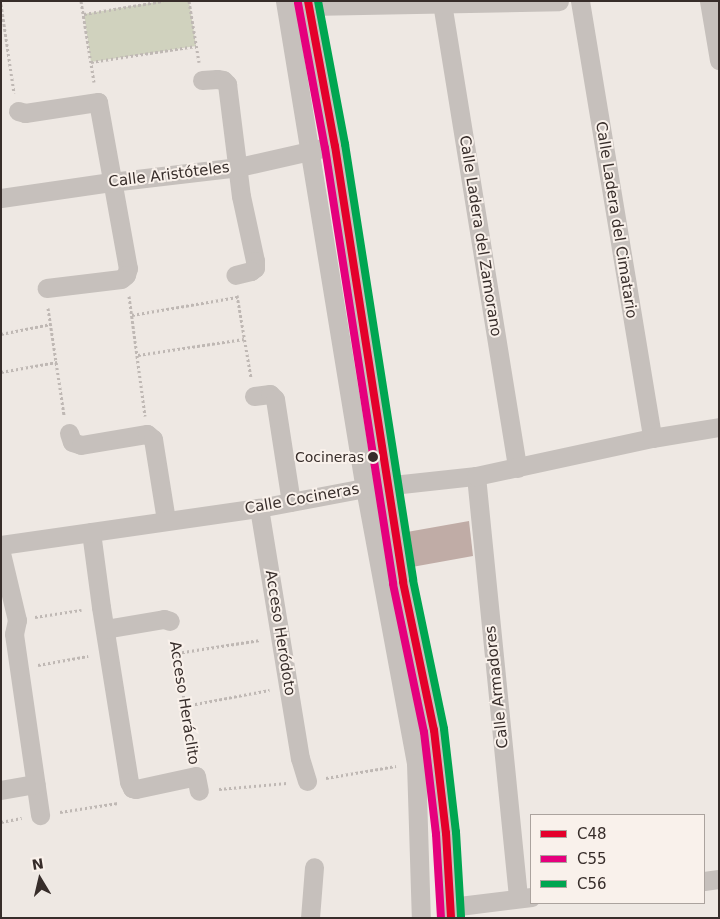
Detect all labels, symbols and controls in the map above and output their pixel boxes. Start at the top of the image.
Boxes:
street label: Calle Ladera del Cimatario [592,120,640,320]
street label: Calle Ladera del Zamorano [455,134,505,338]
street label: Calle Aristóteles [107,159,231,191]
place label: Cocineras [295,449,364,465]
marker: Cocineras [368,452,378,462]
street label: Calle Cocineras [243,480,361,518]
street label: Acceso Heródoto [261,569,299,697]
street label: Calle Armadores [482,625,512,749]
street label: Acceso Heráclito [165,640,203,766]
legend [530,814,705,904]
text: C48 [577,825,607,843]
text: C55 [577,850,607,868]
north arrow [15,854,65,904]
text: N [31,855,45,873]
text: C56 [577,875,607,893]

